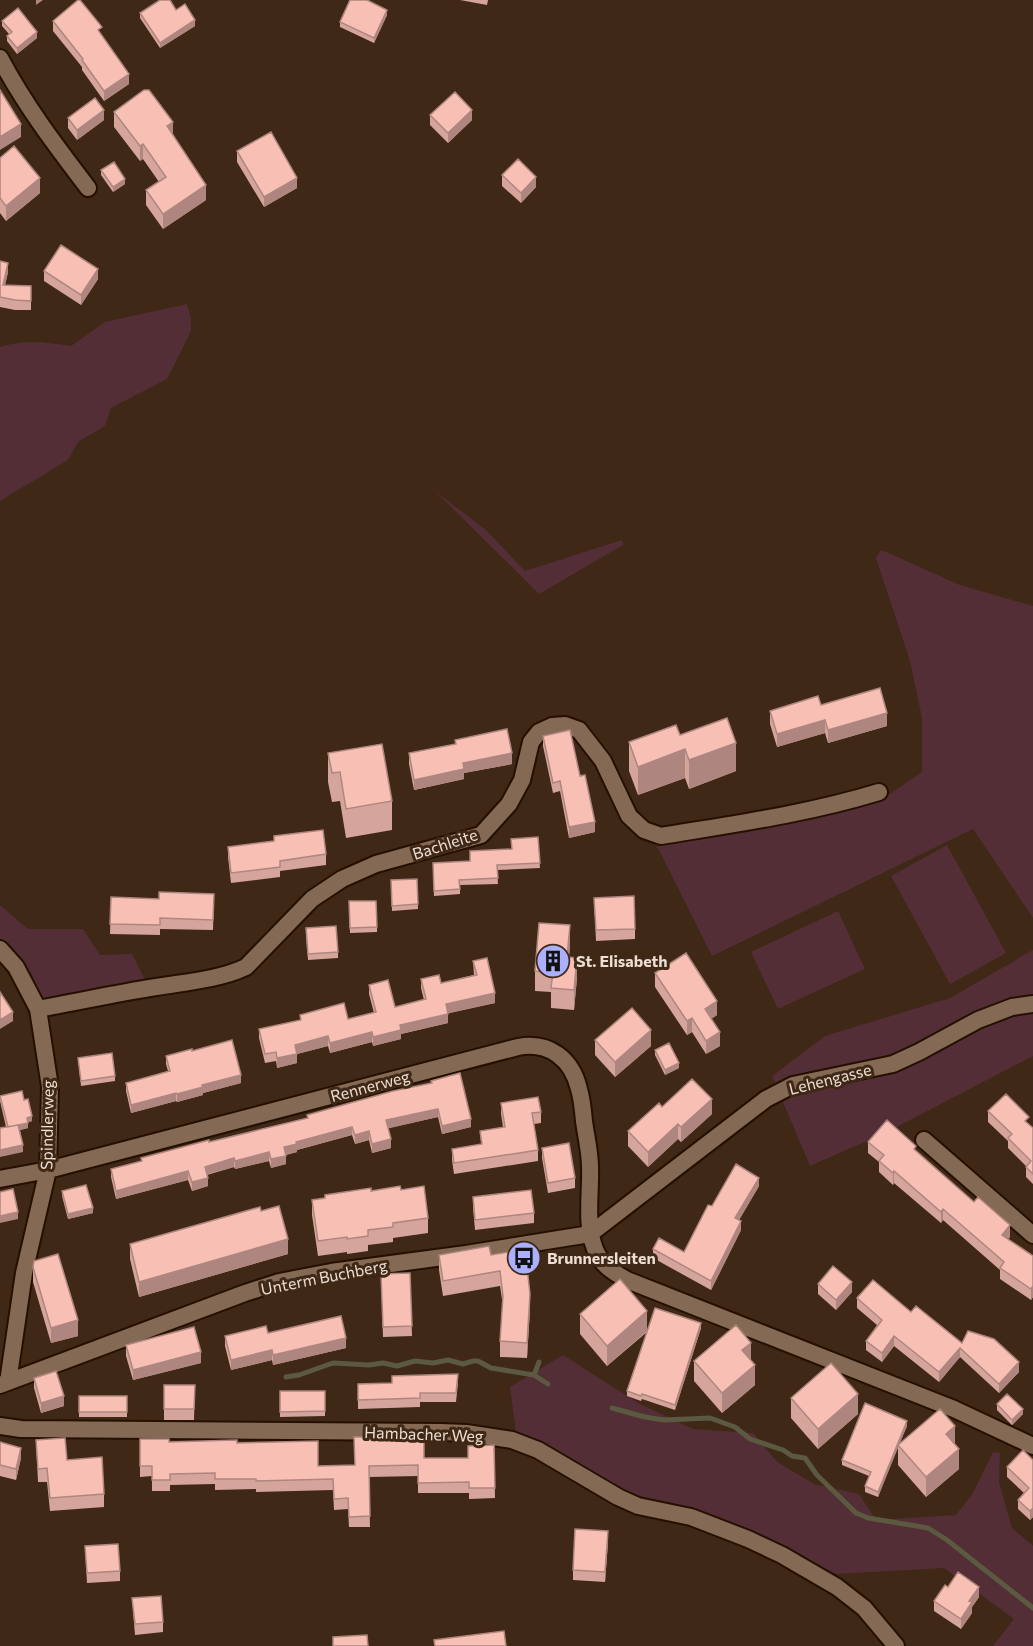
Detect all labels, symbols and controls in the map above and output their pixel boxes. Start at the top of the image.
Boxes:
street label: Bachleite [410,824,480,863]
building icon: St. Elisabeth [535,943,571,979]
place label: St. Elisabeth [576,951,668,970]
street label: Lehengasse [787,1059,873,1098]
street label: Rennerweg [328,1066,412,1105]
street label: Spindlerweg [36,1080,57,1170]
bus stop icon: Brunnersleiten [506,1240,542,1276]
place label: Brunnersleiten [547,1248,656,1267]
street label: Unterm Buchberg [259,1255,389,1298]
street label: Hambacher Weg [364,1422,484,1445]

